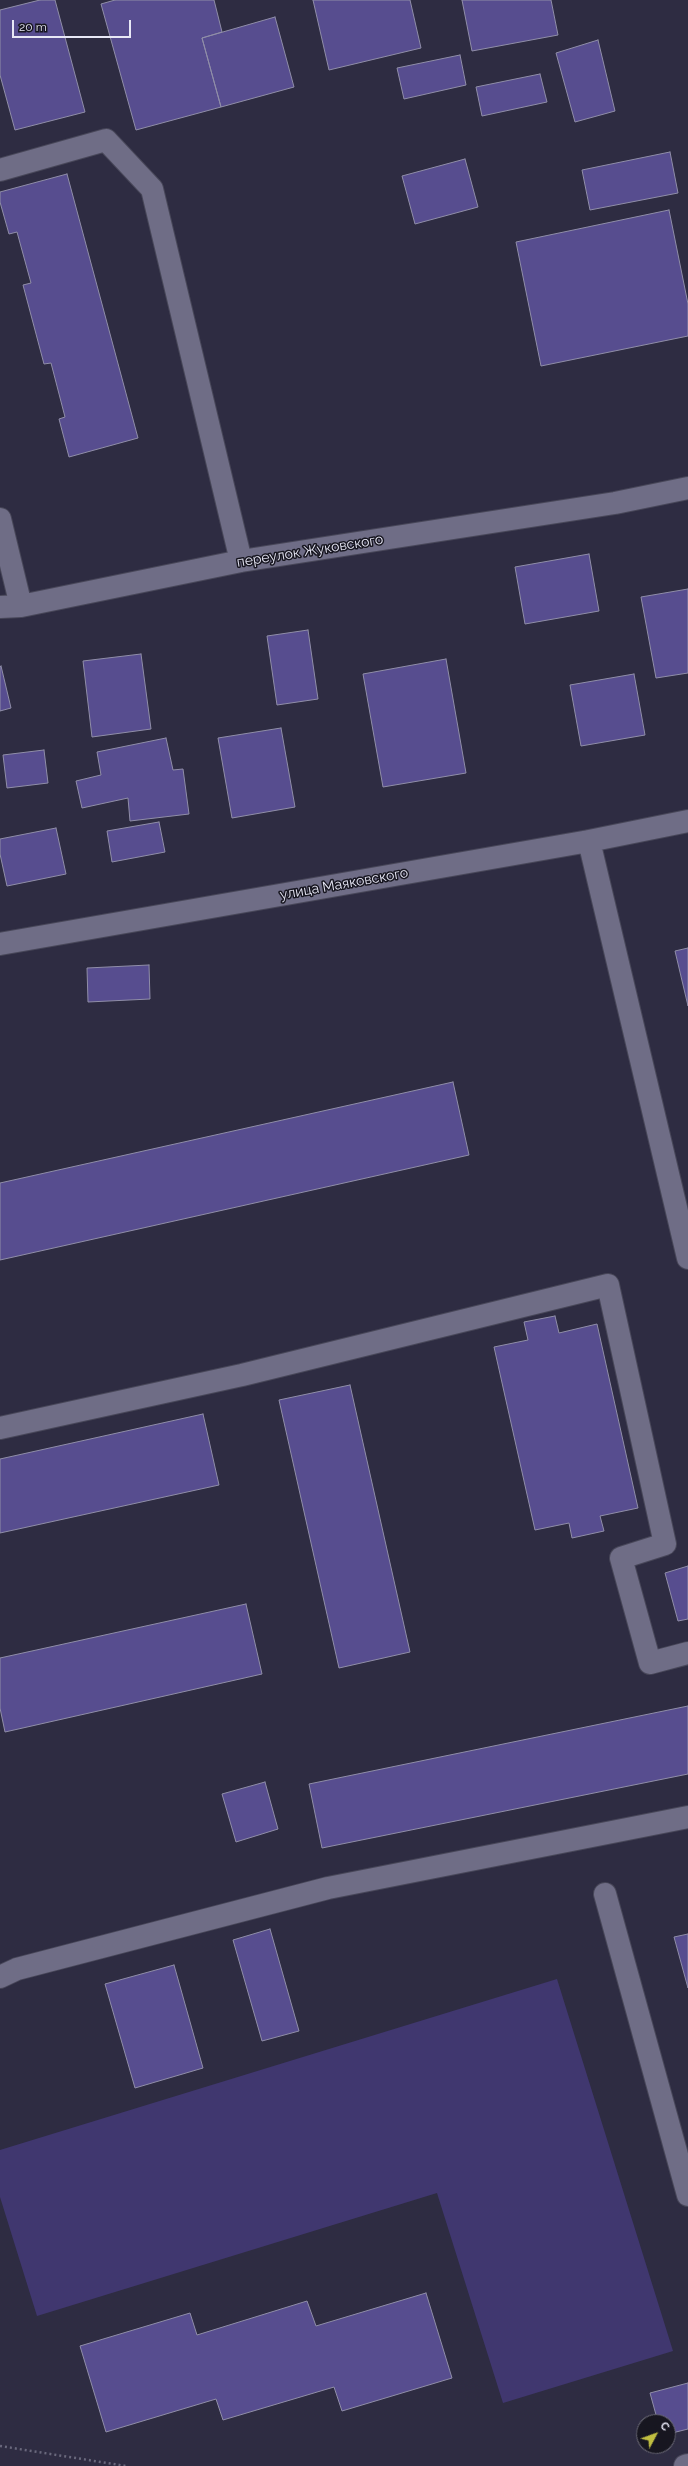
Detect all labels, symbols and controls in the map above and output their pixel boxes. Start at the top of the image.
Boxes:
scale bar [14,12,133,38]
text: 20 m [19,20,47,34]
street label: переулок Жуковского [236,531,384,571]
street label: улица Маяковского [279,864,409,904]
north arrow [636,2414,676,2454]
text: С [657,2419,672,2434]

